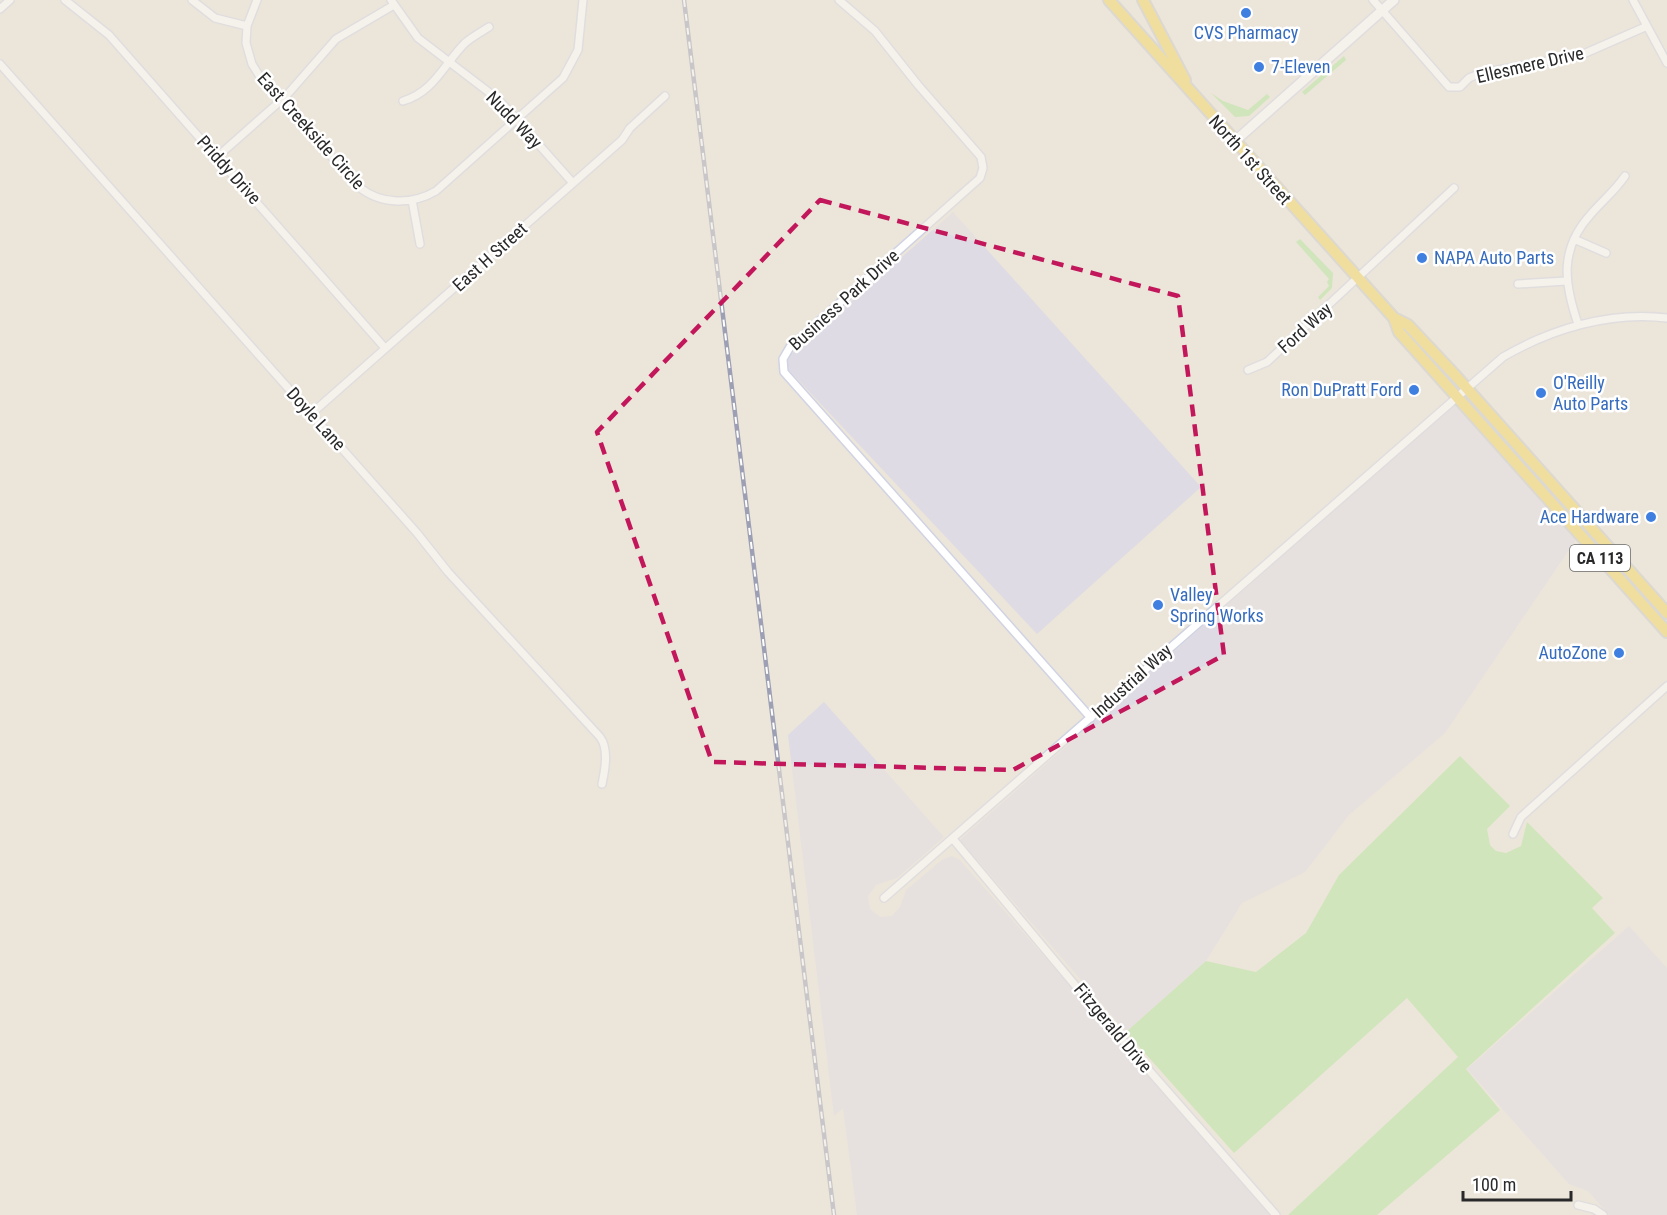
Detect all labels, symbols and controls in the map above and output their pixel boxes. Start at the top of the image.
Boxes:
marker: CVS Pharmacy [1239,6,1253,20]
place label: CVS Pharmacy [1194,22,1299,43]
street label: Ellesmere Drive [1474,42,1586,87]
place label: 7-Eleven [1271,56,1331,77]
marker: 7-Eleven [1252,60,1266,74]
street label: East Creekside Circle [253,68,369,193]
street label: Nudd Way [482,87,547,153]
street label: North 1st Street [1205,111,1296,209]
street label: Priddy Drive [193,131,266,208]
street label: East H Street [448,218,531,295]
street label: Business Park Drive [784,245,903,355]
place label: NAPA Auto Parts [1434,247,1554,268]
marker: NAPA Auto Parts [1415,251,1429,265]
street label: Ford Way [1273,298,1336,357]
place label: O'Reilly Auto Parts [1553,372,1628,414]
place label: Ron DuPratt Ford [1281,379,1402,400]
street label: Doyle Lane [283,383,350,455]
marker: Ron DuPratt Ford [1407,383,1421,397]
marker: O'Reilly Auto Parts [1534,386,1548,400]
place label: Ace Hardware [1540,506,1639,527]
marker: Ace Hardware [1644,510,1658,524]
road number: CA 113 [1570,545,1630,571]
place label: Valley Spring Works [1170,584,1264,626]
marker: Valley Spring Works [1151,598,1165,612]
street label: Industrial Way [1087,639,1176,722]
place label: AutoZone [1538,642,1607,663]
marker: AutoZone [1612,646,1626,660]
street label: Fitzgerald Drive [1070,979,1157,1077]
scale bar [1463,1164,1571,1202]
text: 100 m [1472,1174,1516,1195]

